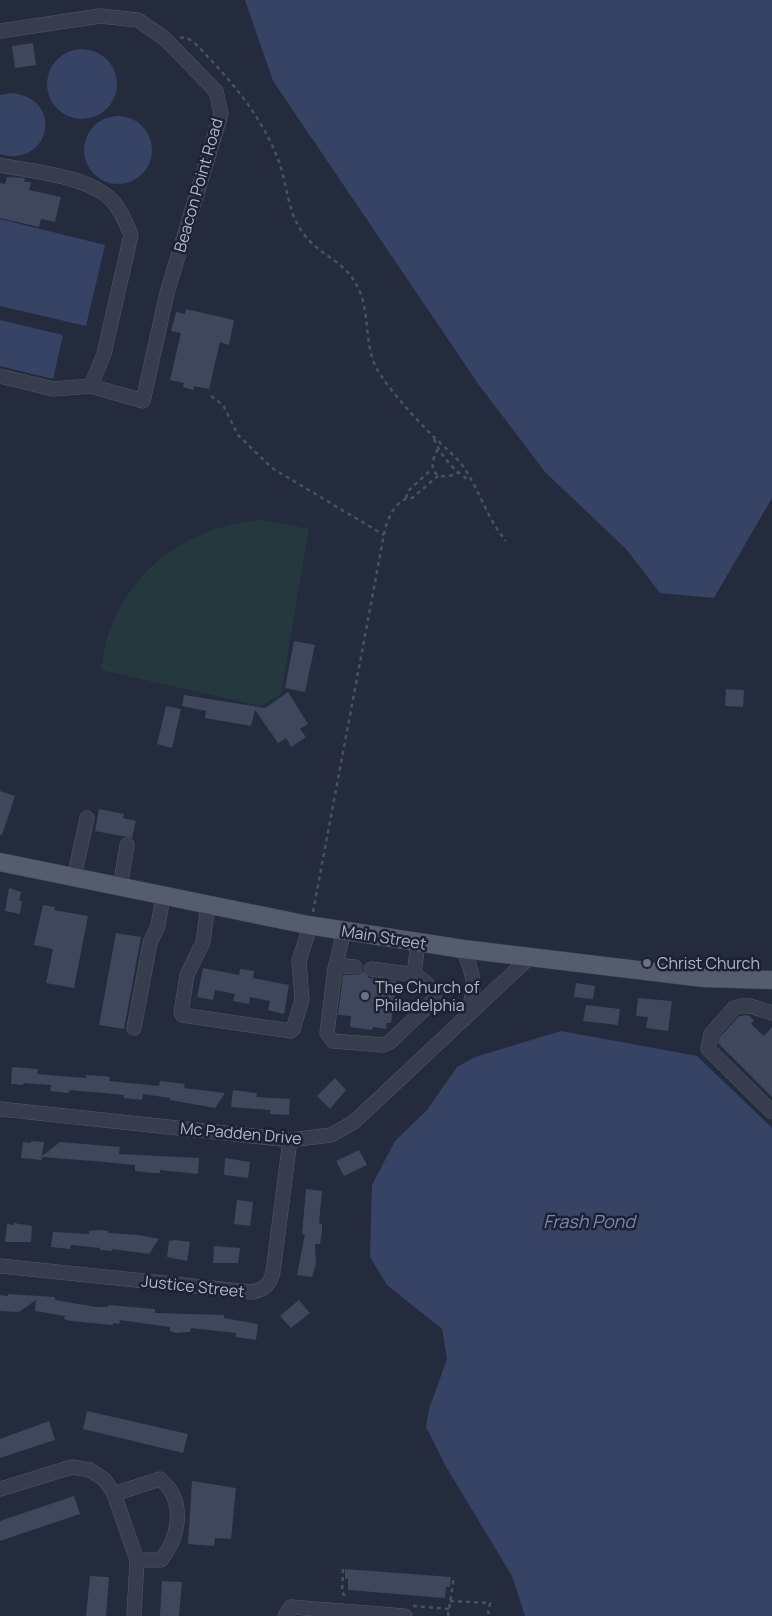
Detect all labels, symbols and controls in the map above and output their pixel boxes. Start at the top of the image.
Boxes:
street label: Beacon Point Road [168,115,228,255]
street label: Main Street [340,919,428,955]
place label: Christ Church [657,952,760,974]
marker: Christ Church [641,957,653,969]
place label: The Church of Philadelphia [375,976,480,1016]
marker: The Church of Philadelphia [359,990,371,1002]
street label: Mc Padden Drive [179,1117,303,1149]
water label: Frash Pond [543,1209,637,1233]
street label: Justice Street [140,1270,246,1302]

